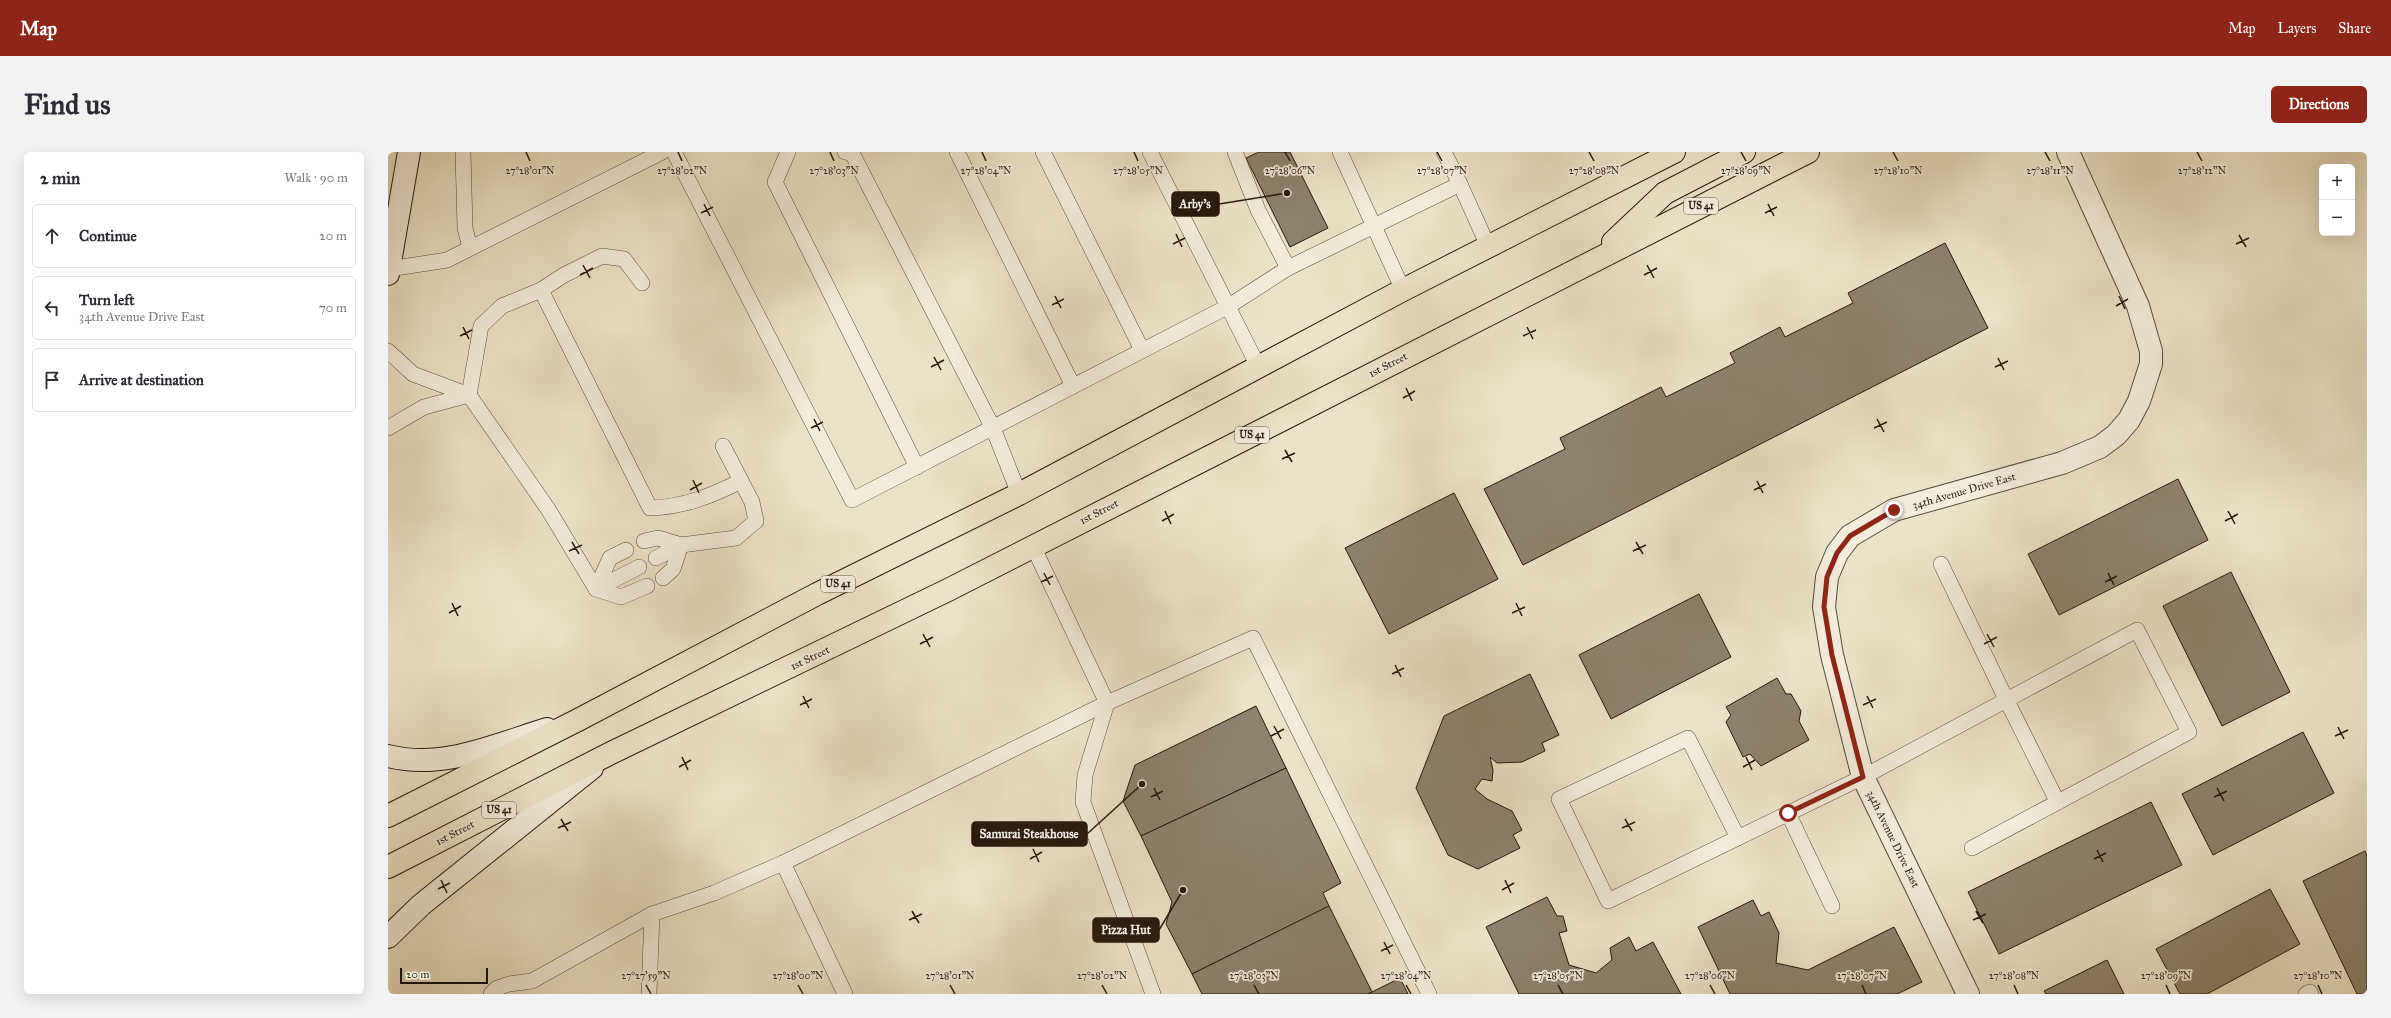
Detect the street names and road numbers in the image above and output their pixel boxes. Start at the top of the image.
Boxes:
road number: US 41 [1684,198,1718,214]
street label: 1st Street [1366,350,1410,380]
road number: US 41 [1235,427,1269,443]
street label: 34th Avenue Drive East [1911,470,2017,512]
street label: 1st Street [1077,497,1121,527]
road number: US 41 [821,576,855,592]
street label: 1st Street [788,643,832,673]
street label: 34th Avenue Drive East [1864,788,1922,890]
road number: US 41 [482,802,516,818]
street label: 1st Street [433,818,477,848]

